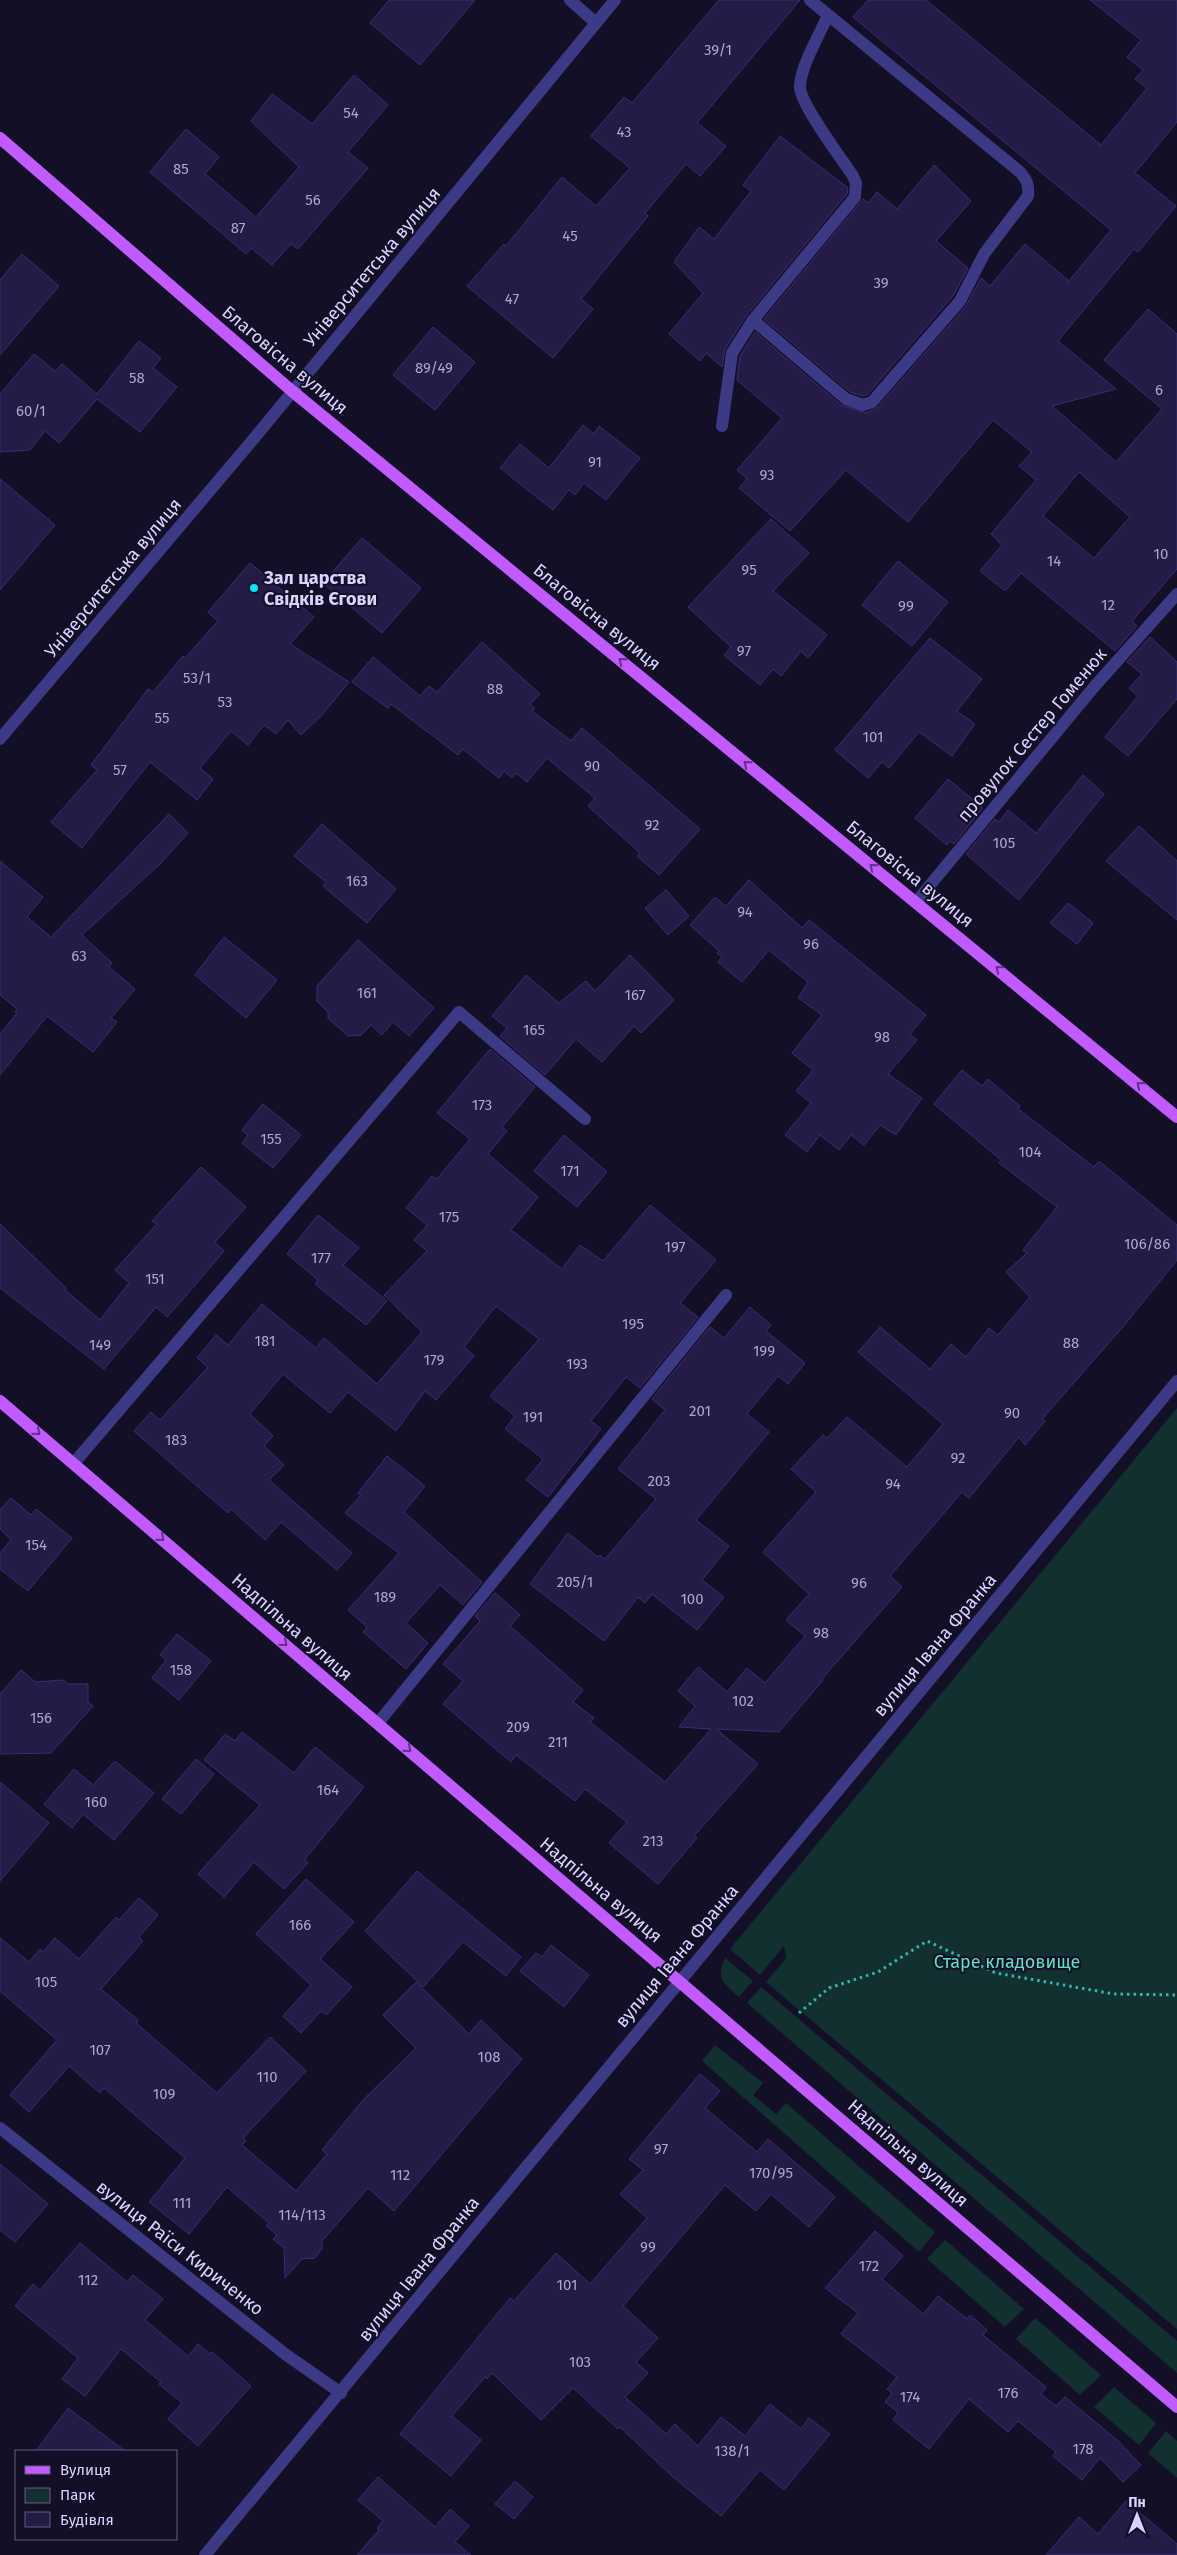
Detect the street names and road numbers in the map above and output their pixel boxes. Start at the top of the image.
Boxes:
street label: Університетська вулиця [299,183,445,351]
street label: Благовісна вулиця [218,301,352,419]
street label: Університетська вулиця [40,494,186,662]
street label: Благовісна вулиця [529,559,665,675]
street label: провулок Сестер Гоменюк [953,643,1112,826]
street label: Благовісна вулиця [842,816,978,932]
street label: Надпільна вулиця [227,1569,357,1685]
street label: вулиця Івана Франка [869,1569,1001,1721]
street label: Надпільна вулиця [535,1832,667,1948]
street label: вулиця Івана Франка [611,1880,743,2032]
street label: Надпільна вулиця [843,2095,973,2211]
street label: вулиця Раїси Кириченко [92,2176,268,2320]
street label: вулиця Івана Франка [354,2192,484,2346]

